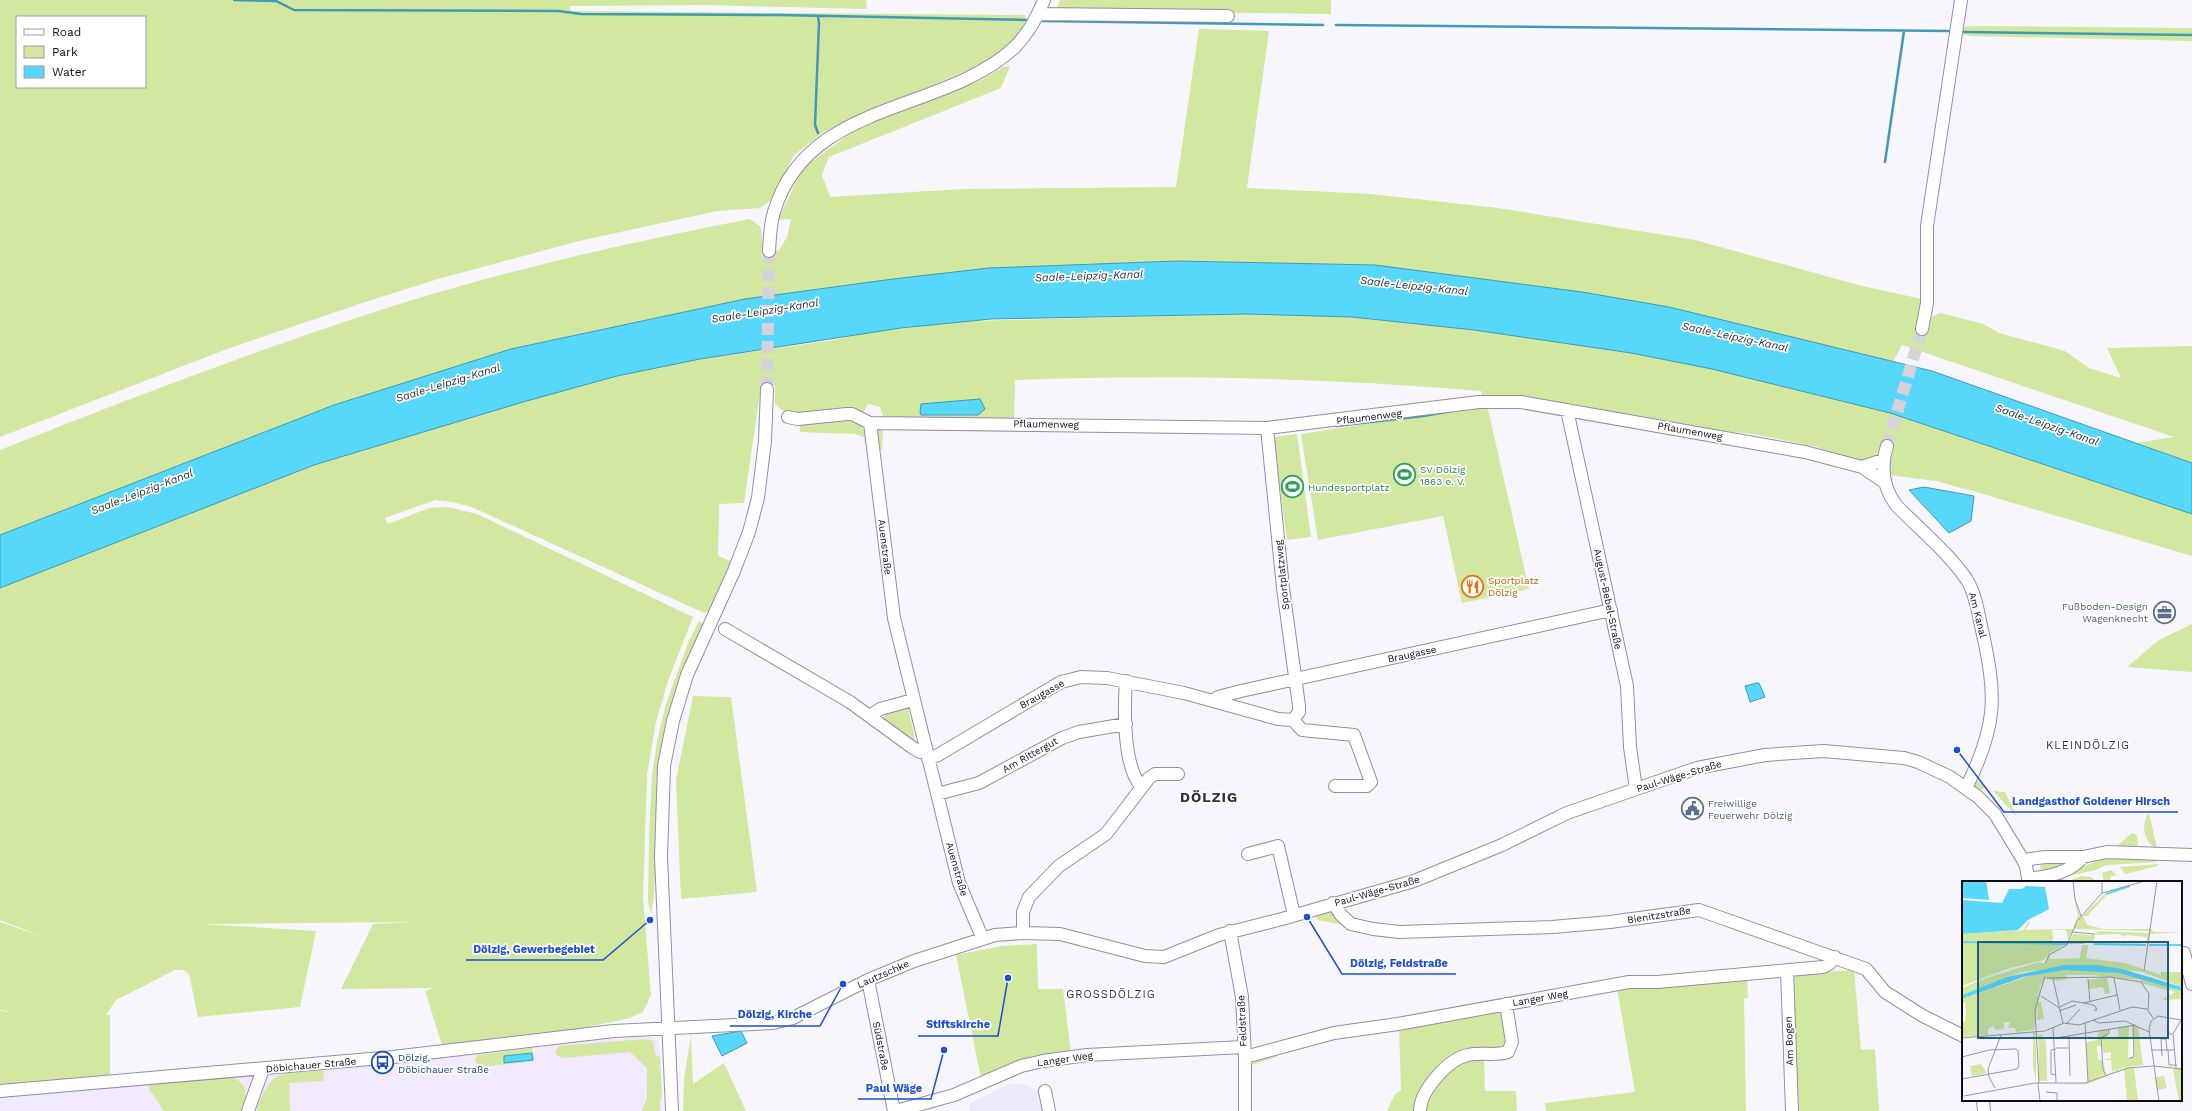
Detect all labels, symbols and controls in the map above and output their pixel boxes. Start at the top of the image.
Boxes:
legend [16,16,146,88]
text: Road [52,25,81,39]
text: Park [52,45,78,59]
text: Water [52,65,87,79]
water label: Saale-Leipzig-Kanal [1035,268,1144,284]
water label: Saale-Leipzig-Kanal [1359,274,1469,298]
water label: Saale-Leipzig-Kanal [710,296,820,326]
water label: Saale-Leipzig-Kanal [1681,319,1790,355]
water label: Saale-Leipzig-Kanal [394,361,502,405]
water label: Saale-Leipzig-Kanal [1994,401,2101,449]
street label: Pflaumenweg [1336,407,1403,426]
street label: Pflaumenweg [1013,418,1080,430]
street label: Pflaumenweg [1657,420,1724,442]
sports icon: SV Dölzig 1863 e. V. [1392,462,1418,488]
place label: SV Dölzig 1863 e. V. [1420,464,1466,487]
water label: Saale-Leipzig-Kanal [89,466,196,517]
sports icon: Hundesportplatz [1279,474,1305,500]
place label: Hundesportplatz [1308,482,1390,493]
street label: Auenstraße [876,519,894,576]
street label: Sportplatzweg [1273,539,1291,610]
street label: August-Bebel-Straße [1592,548,1624,651]
restaurant icon: Sportplatz Dölzig [1460,573,1486,599]
place label: Sportplatz Dölzig [1488,575,1539,598]
street label: Am Kanal [1967,591,1989,639]
office icon: Fußboden-Design Wagenknecht [2151,599,2177,625]
place label: Fußboden-Design Wagenknecht [2062,601,2149,624]
street label: Braugasse [1387,643,1438,665]
street label: Braugasse [1018,677,1067,711]
street label: Am Rittergut [1000,735,1060,775]
district label: KLEINDÖLZIG [2046,738,2130,752]
street label: Paul-Wäge-Straße [1635,758,1723,794]
district label: DÖLZIG [1180,789,1238,805]
callout: Landgasthof Goldener Hirsch [2004,789,2178,812]
text: Landgasthof Goldener Hirsch [2012,795,2170,808]
public building icon: Freiwillige Feuerwehr Dölzig [1679,796,1705,822]
place label: Freiwillige Feuerwehr Dölzig [1708,798,1793,821]
street label: Auenstraße [944,841,970,897]
street label: Paul-Wäge-Straße [1333,873,1421,908]
inset map [1962,881,2182,1101]
street label: Bienitzstraße [1626,904,1692,925]
callout: Dölzig, Gewerbegebiet [466,937,603,960]
text: Dölzig, Gewerbegebiet [473,943,595,956]
callout: Dölzig, Feldstraße [1342,951,1456,974]
text: Dölzig, Feldstraße [1350,957,1448,970]
street label: Lautzschke [855,958,911,990]
district label: GROSSDÖLZIG [1066,987,1156,1001]
street label: Langer Weg [1511,988,1569,1008]
street label: Feldstraße [1235,995,1249,1047]
callout: Dölzig, Kirche [730,1003,820,1026]
text: Dölzig, Kirche [738,1008,812,1021]
callout: Stiftskirche [918,1013,998,1036]
street label: Am Bogen [1783,1016,1795,1066]
text: Stiftskirche [926,1018,990,1031]
street label: Südstraße [871,1021,891,1072]
bus stop icon: Dölzig, Döbichauer Straße [369,1050,395,1076]
street label: Langer Weg [1036,1050,1094,1068]
place label: Dölzig, Döbichauer Straße [398,1052,489,1075]
street label: Döbichauer Straße [265,1056,357,1074]
callout: Paul Wäge [858,1076,931,1099]
text: Paul Wäge [866,1082,922,1095]

